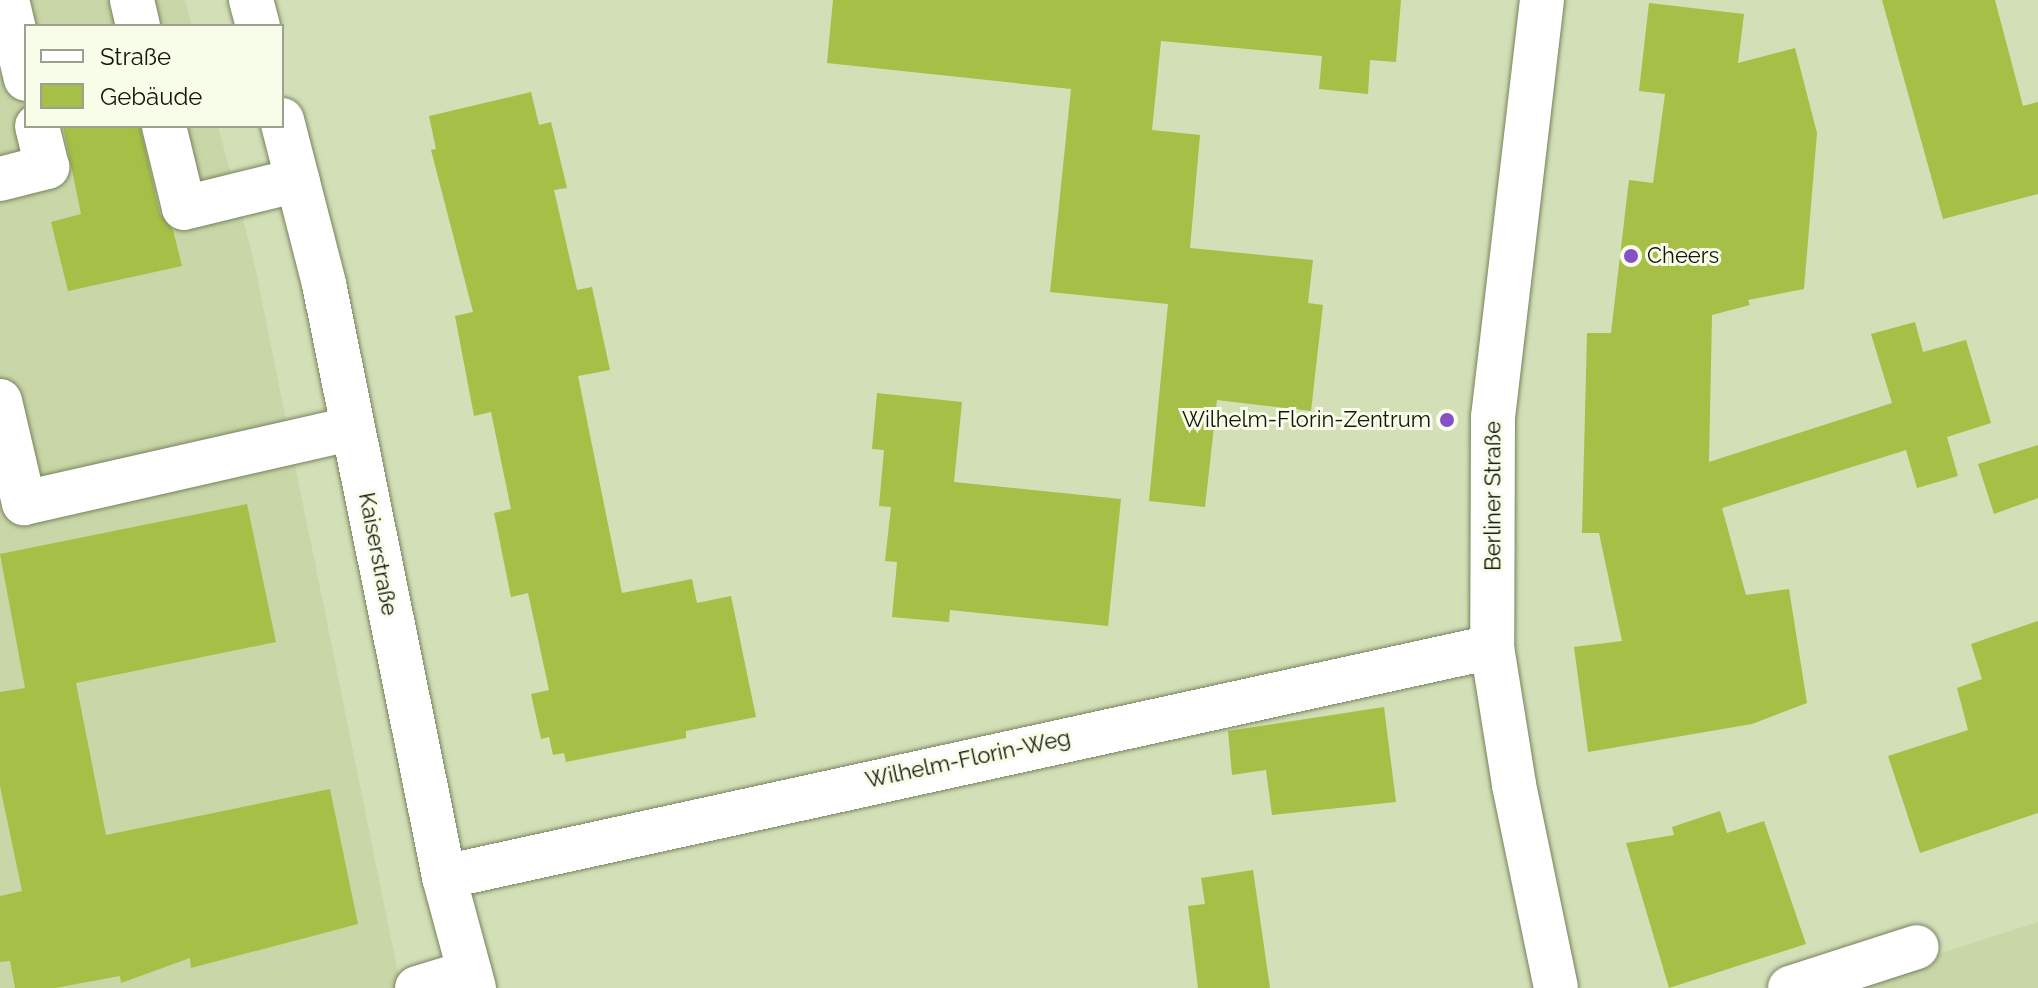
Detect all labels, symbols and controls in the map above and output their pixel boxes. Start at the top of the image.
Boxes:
legend [24,24,284,128]
text: Straße [100,42,171,71]
text: Gebäude [100,82,202,111]
place label: Cheers [1647,243,1719,269]
marker: Cheers [1622,247,1640,265]
place label: Wilhelm-Florin-Zentrum [1182,407,1431,433]
marker: Wilhelm-Florin-Zentrum [1438,411,1456,429]
street label: Berliner Straße [1480,421,1506,571]
street label: Kaiserstraße [353,490,403,618]
street label: Wilhelm-Florin-Weg [863,724,1073,794]

